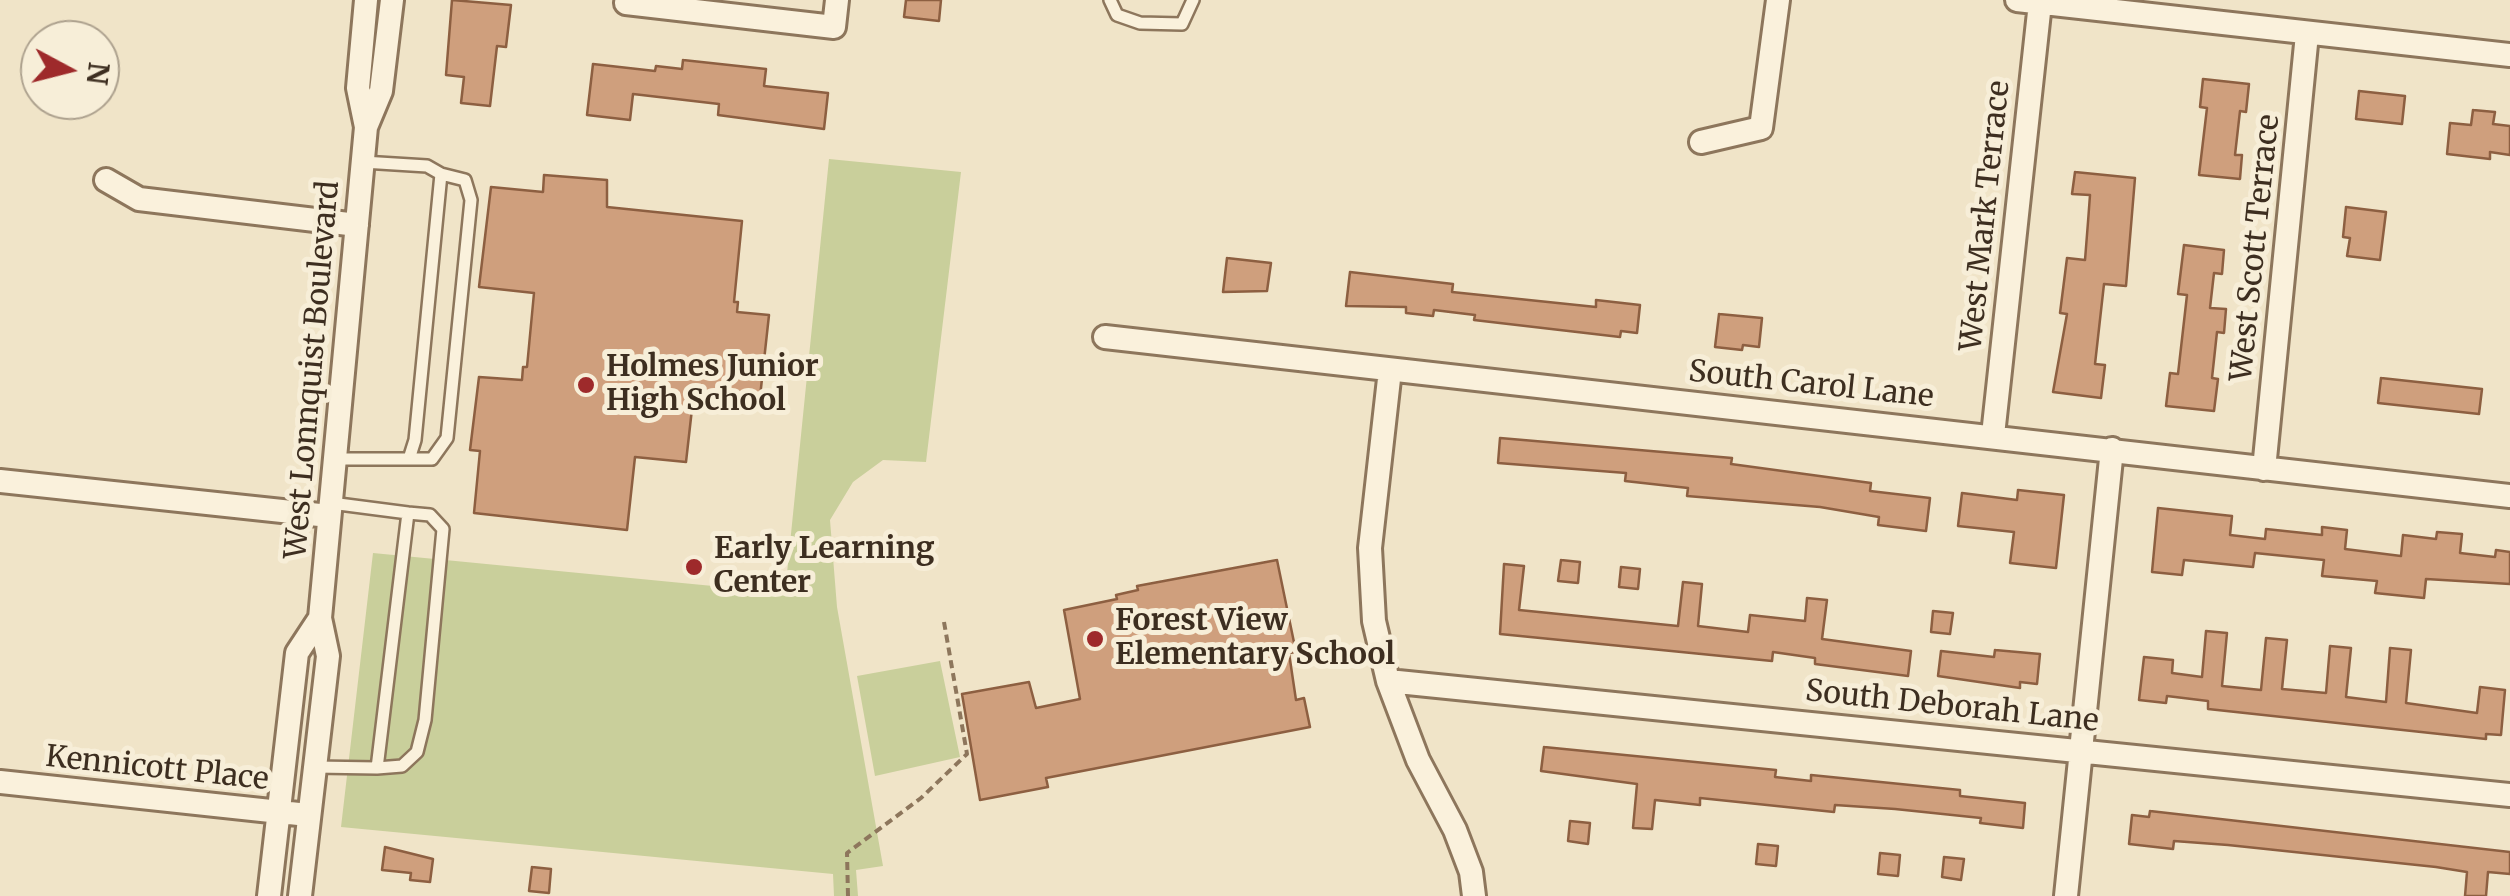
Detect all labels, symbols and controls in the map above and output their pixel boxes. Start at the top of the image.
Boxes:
north arrow [20,20,120,120]
text: N [79,60,117,87]
street label: West Mark Terrace [1954,79,2018,353]
street label: West Scott Terrace [2224,113,2288,383]
street label: West Lonnquist Boulevard [279,179,347,561]
place label: Holmes Junior High School [606,350,819,420]
street label: South Carol Lane [1687,354,1935,416]
marker: Holmes Junior High School [575,374,597,396]
place label: Early Learning Center [714,532,934,602]
marker: Early Learning Center [683,556,705,578]
place label: Forest View Elementary School [1115,604,1395,674]
marker: Forest View Elementary School [1084,628,1106,650]
street label: South Deborah Lane [1804,674,2100,740]
street label: Kennicott Place [44,739,270,799]

